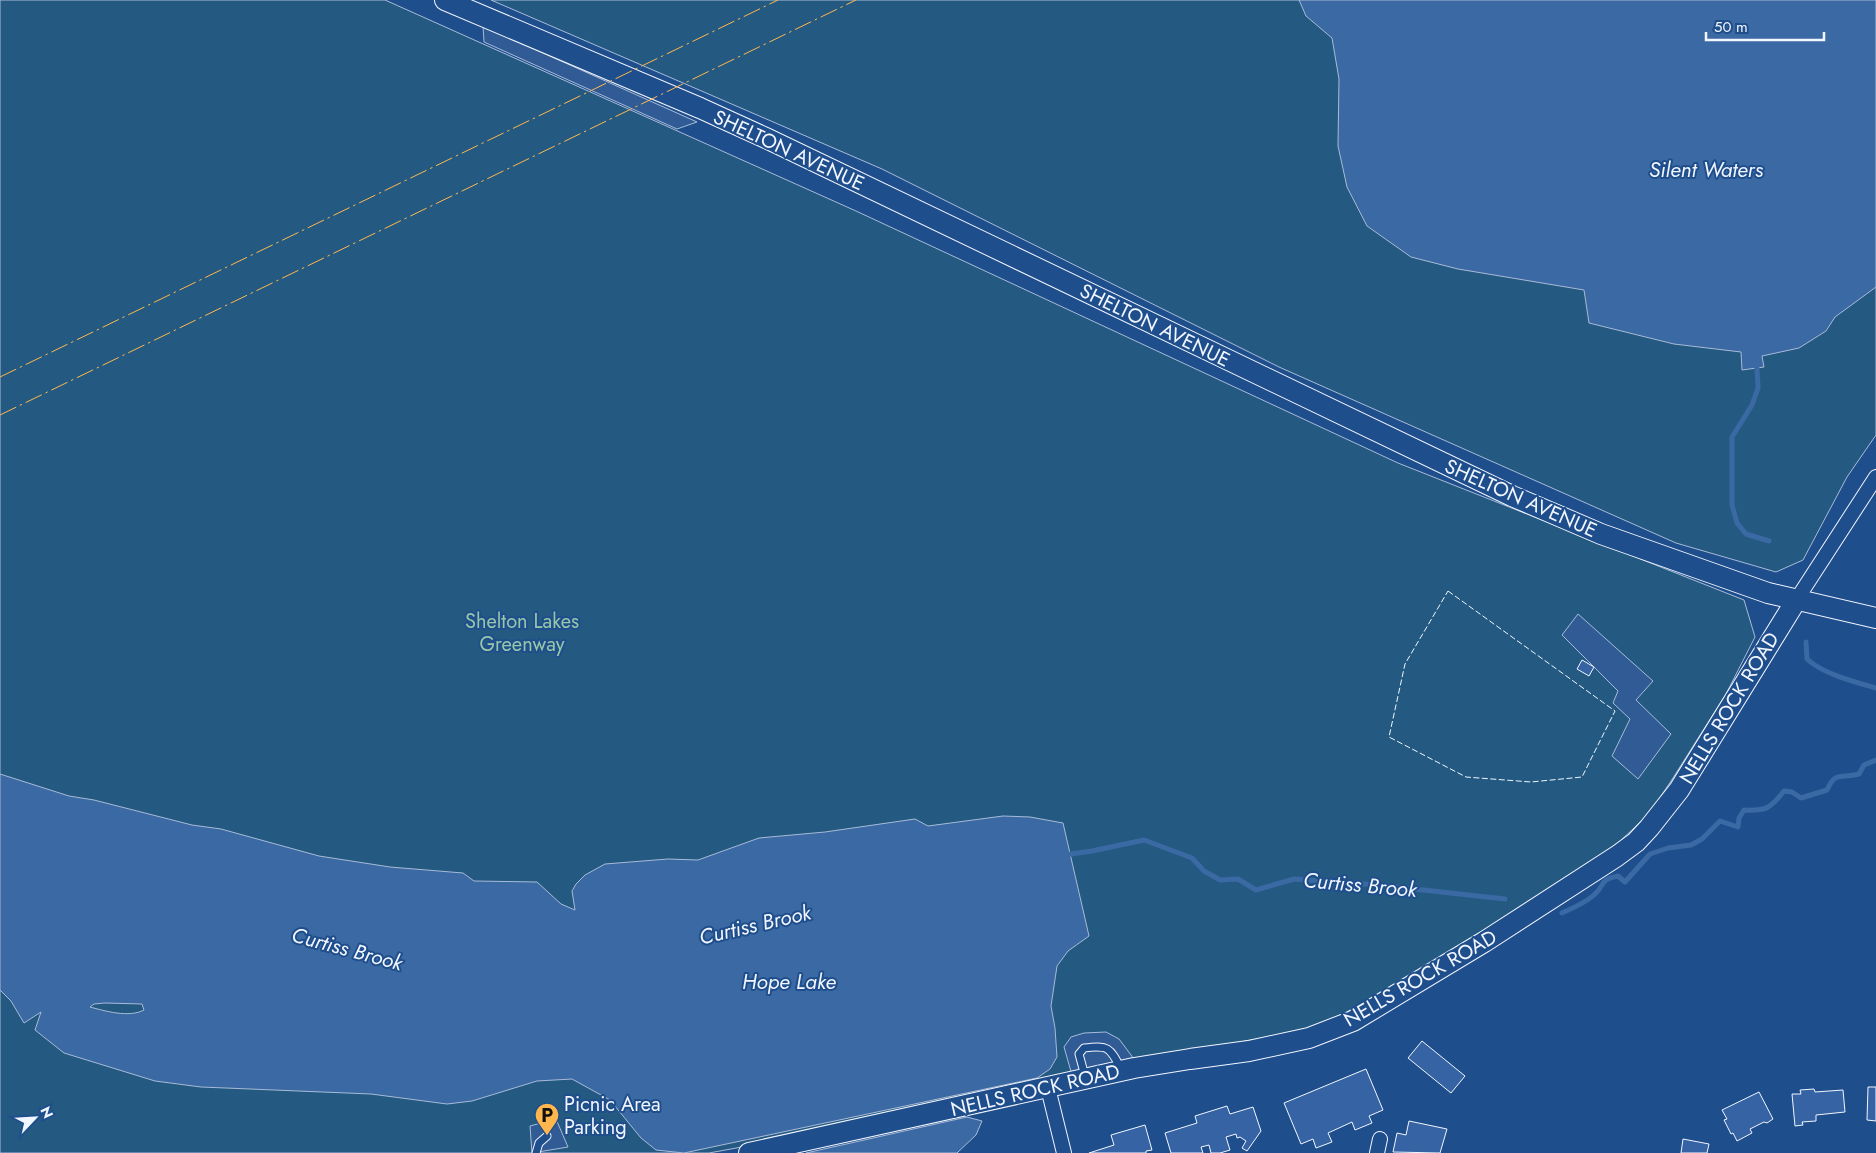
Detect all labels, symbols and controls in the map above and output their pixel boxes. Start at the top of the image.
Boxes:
scale bar [1706,10,1824,42]
text: 50 m [1714,16,1748,38]
street label: SHELTON AVENUE [708,103,869,198]
water label: Silent Waters [1649,155,1764,185]
street label: SHELTON AVENUE [1075,276,1235,374]
street label: SHELTON AVENUE [1440,452,1602,545]
park label: Shelton Lakes Greenway [465,607,579,659]
street label: NELLS ROCK ROAD [1673,627,1786,790]
water label: Curtiss Brook [1302,865,1419,905]
water label: Curtiss Brook [696,897,815,952]
water label: Curtiss Brook [288,920,407,978]
street label: NELLS ROCK ROAD [1338,923,1502,1034]
water label: Hope Lake [742,967,837,997]
street label: NELLS ROCK ROAD [948,1057,1122,1124]
place label: Picnic Area Parking [564,1090,661,1142]
north arrow [10,1093,60,1143]
parking icon: Picnic Area Parking [534,1102,560,1136]
text: N [35,1103,58,1122]

